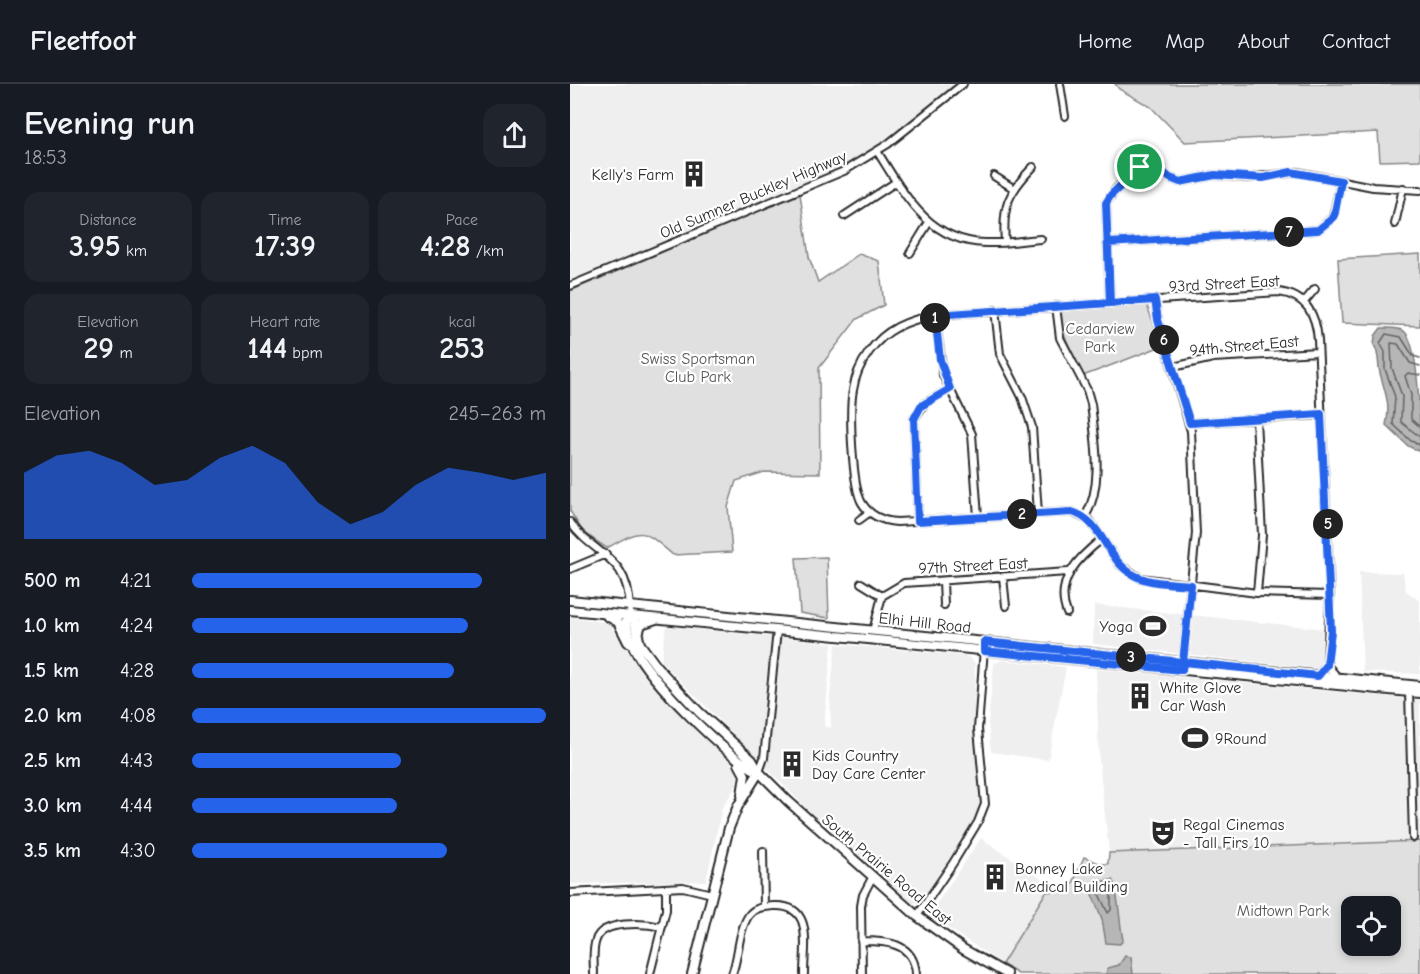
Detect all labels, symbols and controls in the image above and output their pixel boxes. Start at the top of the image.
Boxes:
text: Fleetfoot [30,25,136,57]
text: Home [1078,29,1132,53]
text: Map [1165,29,1205,53]
text: About [1238,29,1289,53]
text: Contact [1322,29,1390,53]
text: Evening run [24,104,195,142]
button: share [483,104,546,167]
pin [1114,141,1165,192]
text: 18:53 [24,146,67,169]
street label: Old Sumner Buckley Highway [657,147,850,242]
icon: arrive [1123,150,1156,183]
building icon: Kelly's Farm [679,159,709,189]
place label: Kelly's Farm [592,166,674,184]
text: Distance [79,211,137,229]
text: Time [268,211,302,229]
text: Pace [446,211,478,229]
pin: 7 [1274,217,1304,247]
text: 7 [1285,223,1293,241]
text: 3.95 [69,229,121,264]
text: 17:39 [254,229,316,264]
text: 4:28 [420,229,471,264]
text: km [121,242,147,260]
text: /km [471,242,504,260]
street label: 93rd Street East [1168,272,1280,296]
pin: 1 [920,303,950,333]
text: 1 [932,309,938,327]
text: Elevation [77,313,139,331]
text: Heart rate [250,313,320,331]
text: kcal [449,313,475,331]
park label: Cedarview Park [1066,320,1135,356]
pin: 6 [1149,325,1179,355]
text: 29 [83,331,114,366]
text: 144 [247,331,287,366]
text: 253 [439,331,485,366]
text: 6 [1160,331,1168,349]
street label: 94th Street East [1189,332,1300,360]
text: m [114,344,133,362]
text: bpm [287,344,323,362]
park label: Swiss Sportsman Club Park [641,350,755,386]
text: Elevation [24,402,101,425]
text: 245–263 m [448,402,546,425]
pin: 2 [1007,499,1037,529]
text: 2 [1018,505,1026,523]
pin: 5 [1313,509,1343,539]
text: 5 [1324,515,1332,533]
street label: 97th Street East [918,554,1028,578]
text: 500 m [24,569,81,592]
text: 4:21 [120,569,152,592]
street label: Elhi Hill Road [878,609,972,637]
sports icon: Yoga [1138,611,1168,641]
text: 1.0 km [24,614,80,637]
text: 4:24 [120,614,153,637]
place label: Yoga [1099,618,1133,636]
pin: 3 [1116,642,1146,672]
text: 3 [1127,648,1135,666]
text: 1.5 km [24,659,79,682]
text: 4:28 [120,659,154,682]
place label: White Glove Car Wash [1160,679,1241,715]
building icon: White Glove Car Wash [1125,681,1155,711]
text: 2.0 km [24,704,82,727]
text: 4:08 [120,704,156,727]
sports icon: 9Round [1180,723,1210,753]
place label: 9Round [1215,730,1267,748]
place label: Kids Country Day Care Center [812,747,926,783]
text: 2.5 km [24,749,81,772]
text: 4:43 [120,749,153,772]
building icon: Kids Country Day Care Center [777,749,807,779]
text: 3.0 km [24,794,82,817]
text: 4:44 [120,794,153,817]
street label: South Prairie Road East [818,810,955,929]
place label: Regal Cinemas - Tall Firs 10 [1183,816,1285,852]
theatre icon: Regal Cinemas - Tall Firs 10 [1148,818,1178,848]
text: 3.5 km [24,839,81,862]
text: 4:30 [120,839,156,862]
place label: Bonney Lake Medical Building [1015,860,1128,896]
building icon: Bonney Lake Medical Building [980,862,1010,892]
map controls [1341,896,1401,956]
button: locate [1341,896,1401,956]
park label: Midtown Park [1237,902,1329,920]

